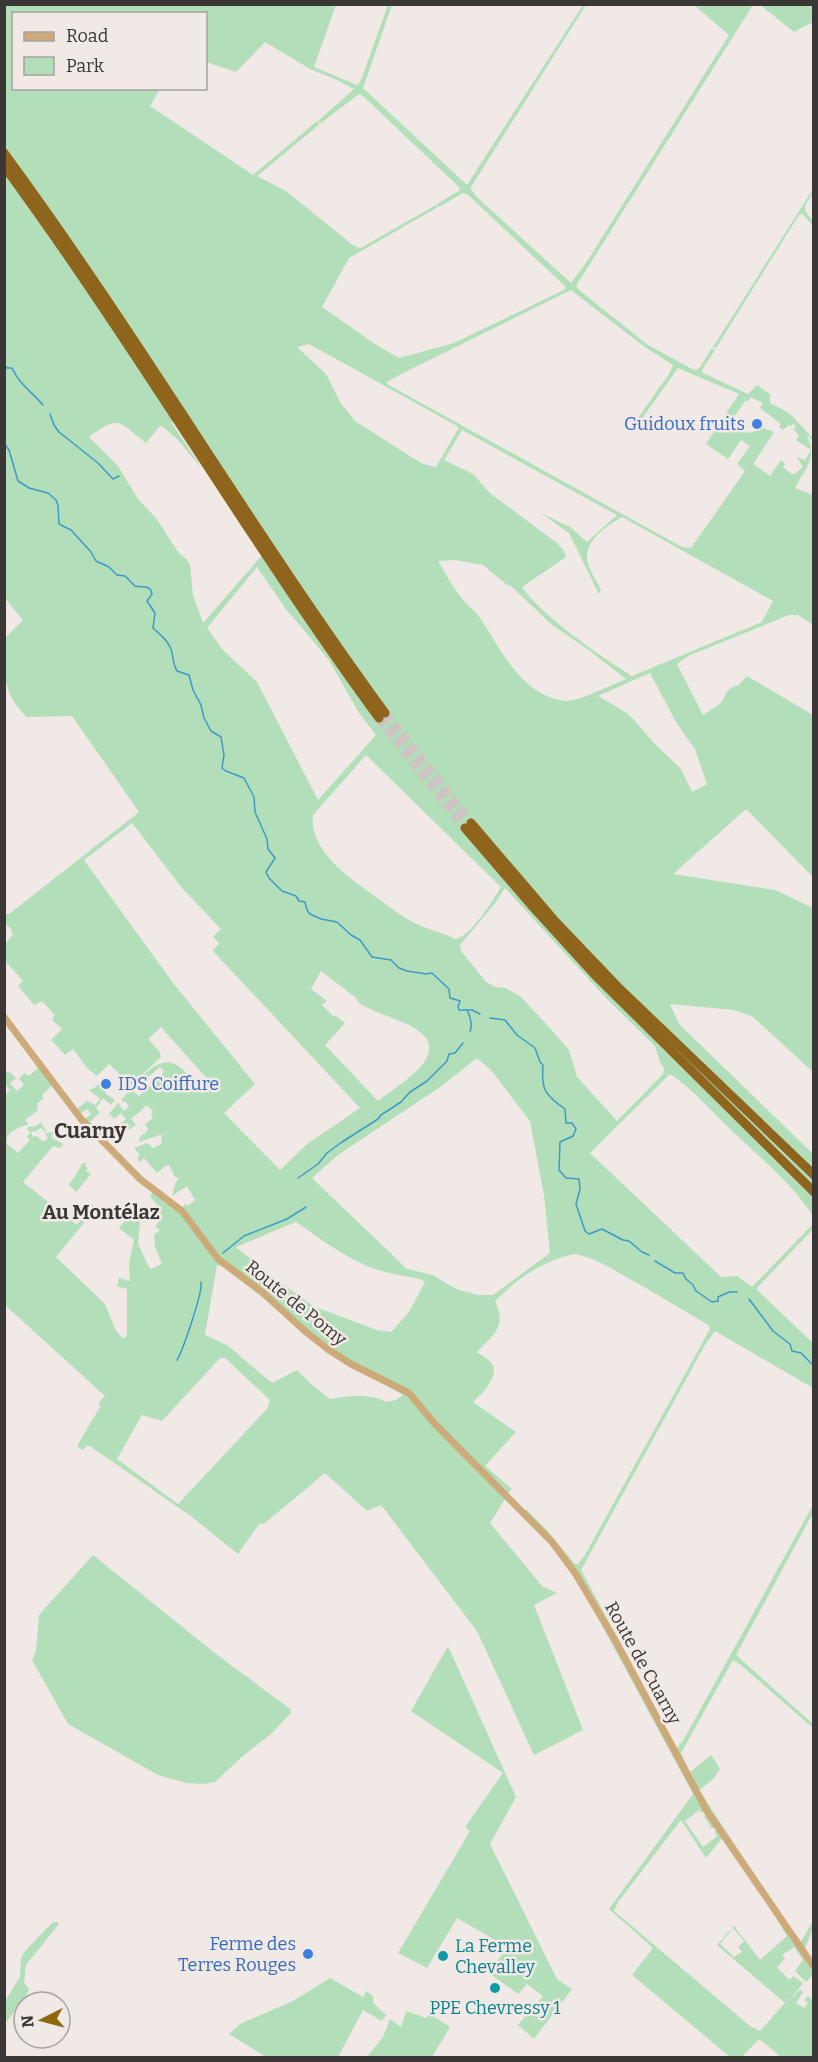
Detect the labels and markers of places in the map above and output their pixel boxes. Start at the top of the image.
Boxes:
place label: Guidoux fruits [624,413,745,435]
marker: Guidoux fruits [750,417,764,431]
place label: IDS Coiffure [118,1073,219,1095]
marker: IDS Coiffure [99,1077,113,1091]
place label: Ferme des Terres Rouges [178,1933,296,1976]
place label: La Ferme Chevalley [455,1935,536,1978]
marker: Ferme des Terres Rouges [301,1947,315,1961]
marker: La Ferme Chevalley [436,1949,450,1963]
marker: PPE Chevressy 1 [488,1981,502,1995]
place label: PPE Chevressy 1 [429,1997,561,2019]

